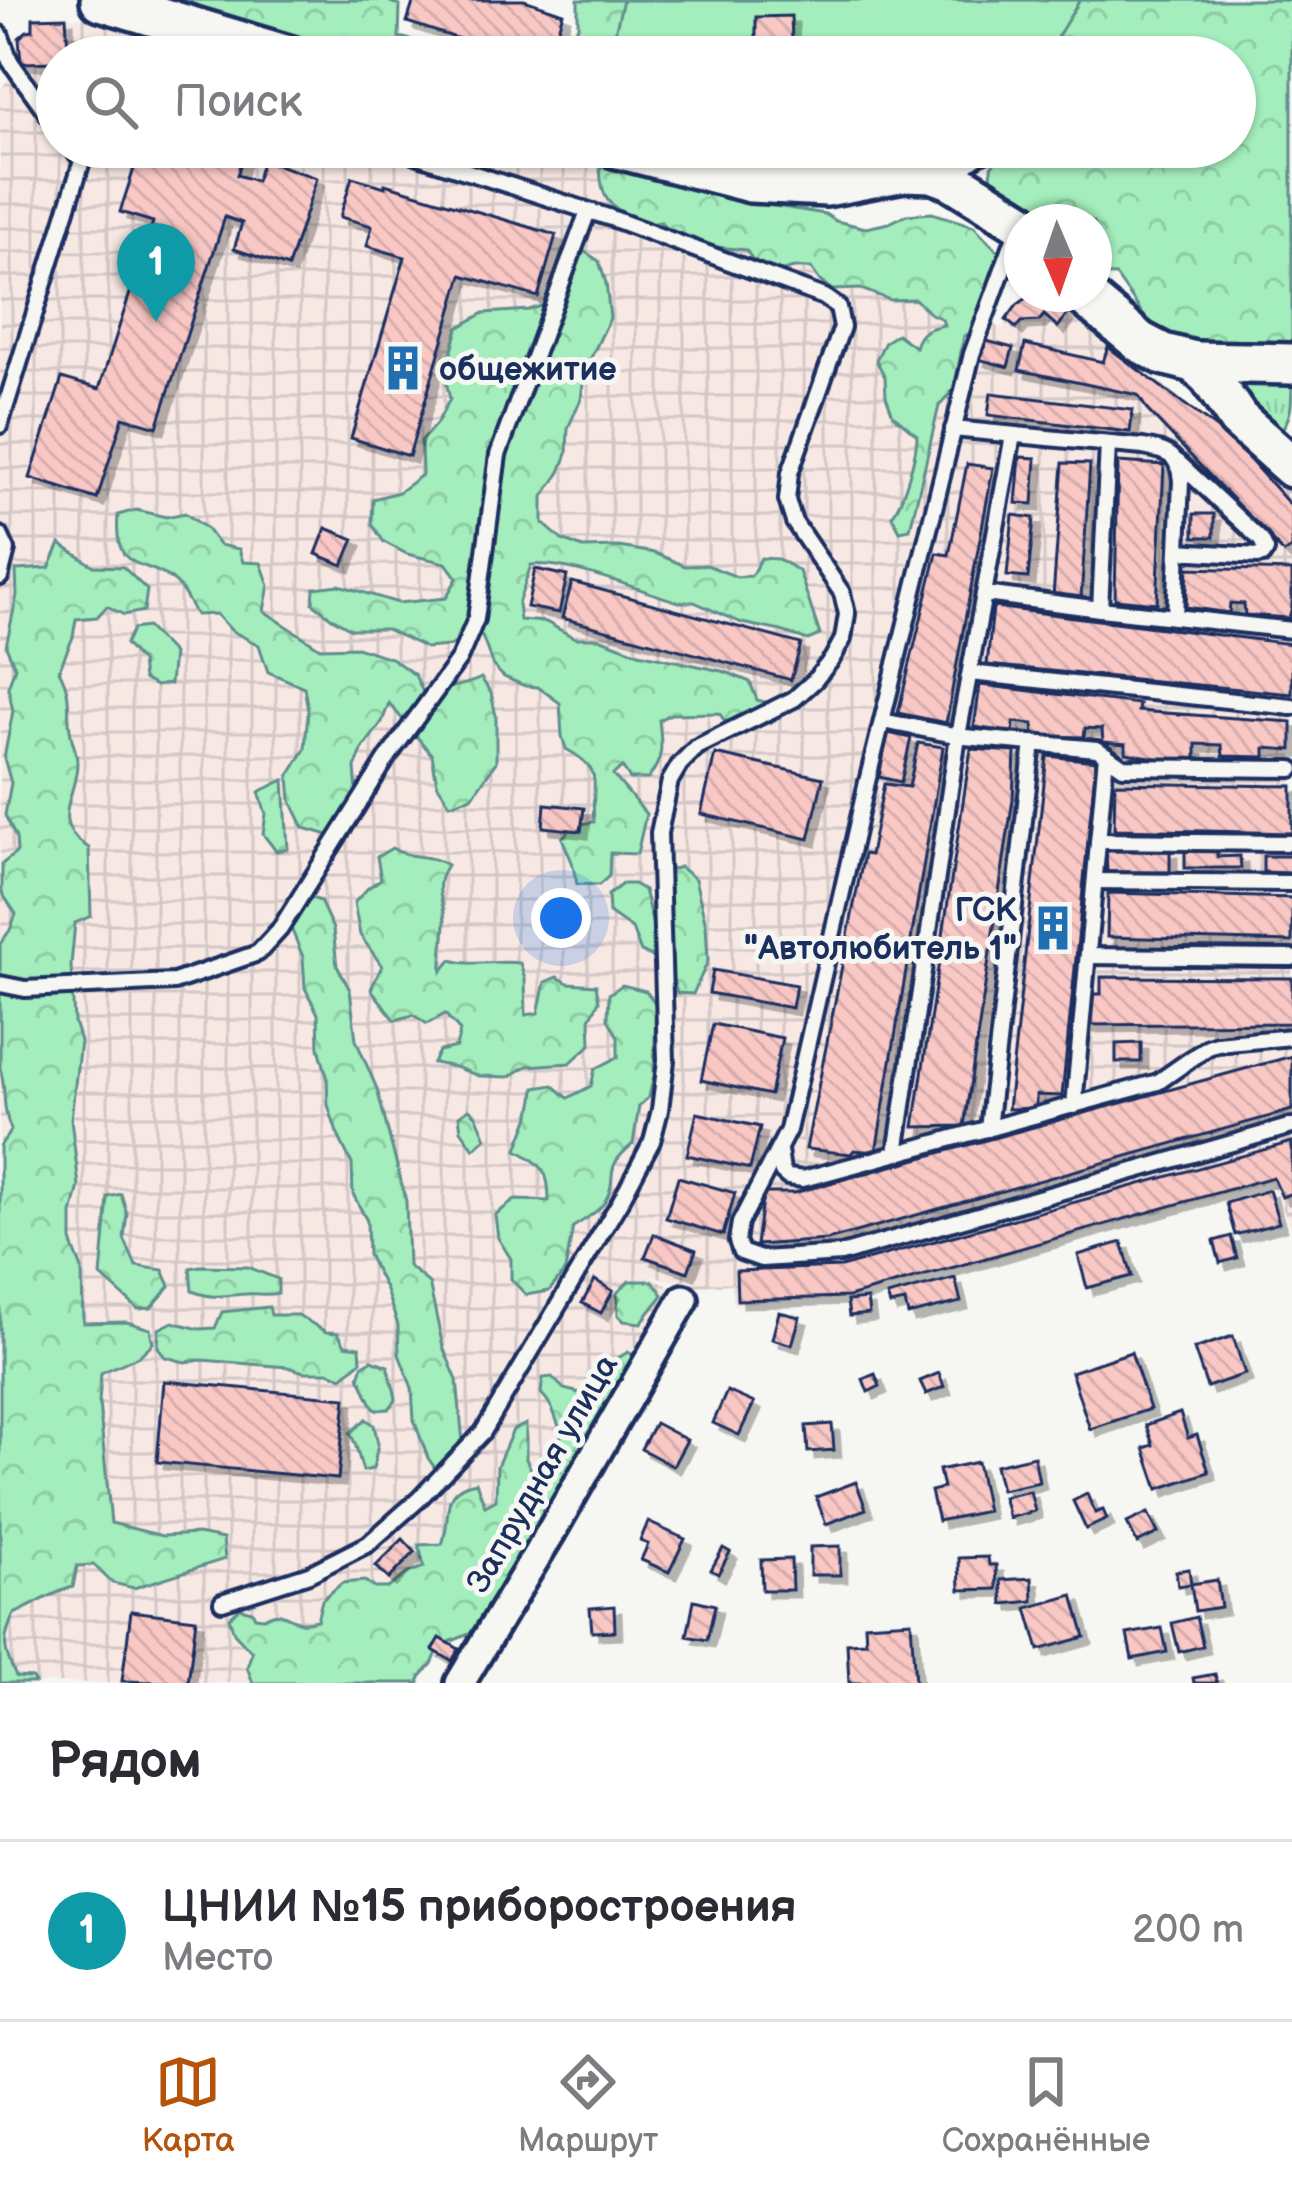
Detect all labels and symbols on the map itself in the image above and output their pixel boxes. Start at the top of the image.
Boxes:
north arrow [1004,204,1112,312]
pin: 1 [117,223,195,322]
building icon: общежитие [378,343,428,393]
place label: общежитие [439,350,617,390]
your location [531,888,591,948]
place label: ГСК "Автолюбитель 1" [744,891,1018,969]
building icon: ГСК "Автолюбитель 1" [1028,903,1078,953]
street label: Запрудная улица [458,1348,627,1600]

